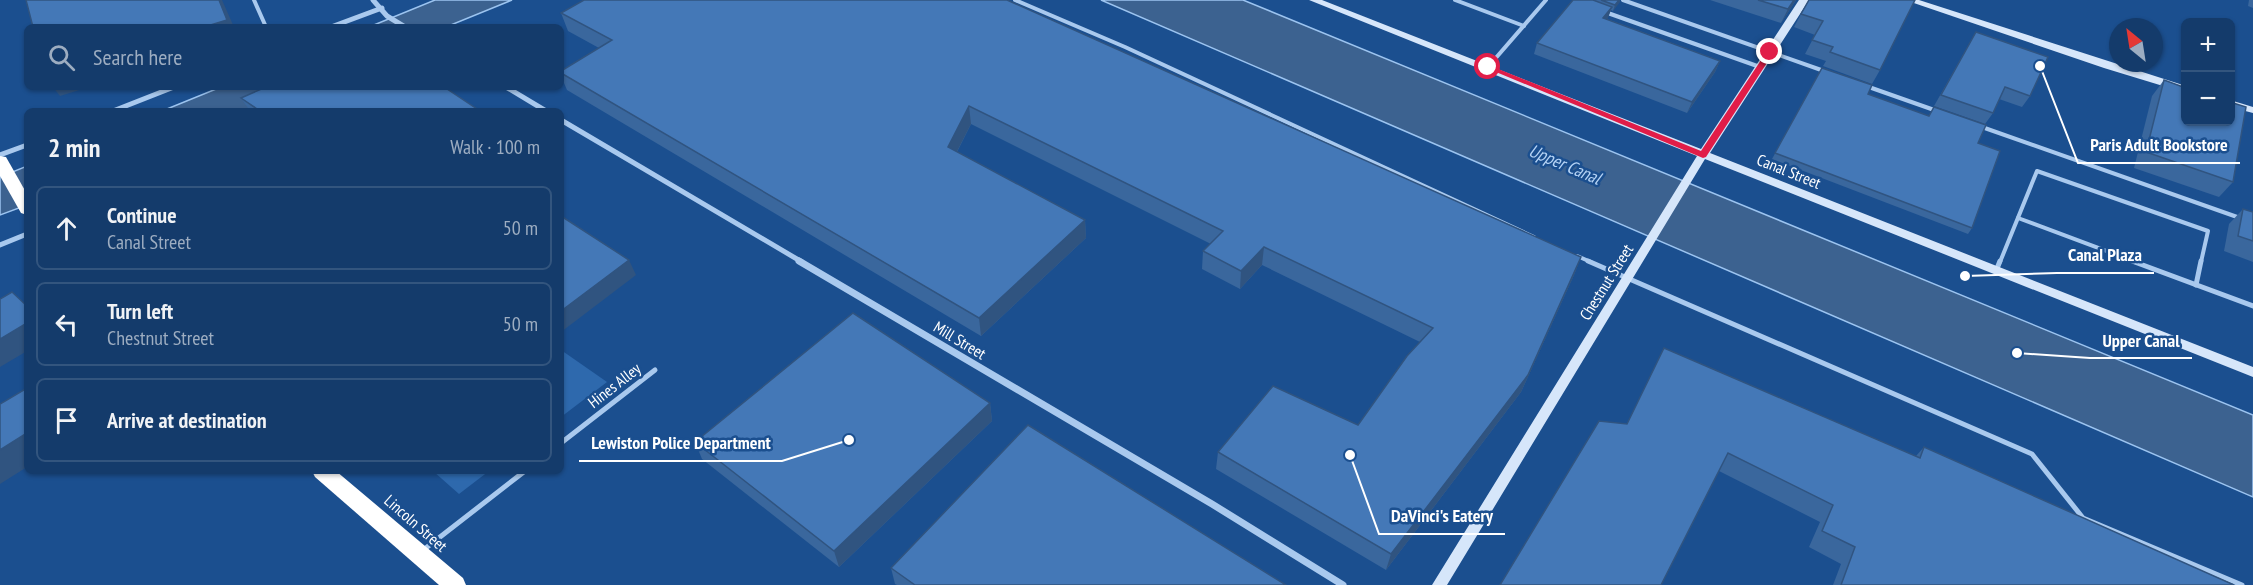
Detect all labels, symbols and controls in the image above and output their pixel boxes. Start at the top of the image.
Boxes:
north arrow [2109,18,2163,72]
map controls [2181,18,2235,126]
button: + [2181,18,2235,72]
search box [24,24,564,90]
route end [1756,38,1782,64]
icon: search [45,41,78,74]
text: Search here [93,43,182,71]
route start [1474,53,1500,79]
button: − [2181,72,2235,126]
callout: Paris Adult Bookstore [2078,127,2240,163]
text: 2 min [48,131,101,164]
text: Paris Adult Bookstore [2090,133,2228,156]
text: Walk · 100 m [450,134,540,160]
water label: Upper Canal [1526,139,1606,190]
street label: Canal Street [1754,149,1824,193]
text: Continue [107,201,177,229]
icon: ahead [50,212,83,245]
text: 50 m [503,215,538,241]
text: Canal Street [107,229,191,255]
callout: Canal Plaza [2057,237,2154,273]
street label: Chestnut Street [1575,240,1637,324]
text: Canal Plaza [2068,243,2142,266]
text: Turn left [107,297,173,325]
icon: left [50,308,83,341]
text: 50 m [503,311,538,337]
street label: Mill Street [930,317,990,364]
callout: Upper Canal [2090,322,2192,358]
text: Chestnut Street [107,325,214,351]
text: Upper Canal [2102,329,2180,352]
street label: Hines Alley [584,358,644,412]
icon: arrive [50,404,83,437]
text: Arrive at destination [107,406,267,434]
callout: Lewiston Police Department [579,425,782,461]
text: Lewiston Police Department [591,431,772,454]
street label: Lincoln Street [380,490,452,556]
callout: DaVinci's Eatery [1379,498,1505,534]
text: DaVinci's Eatery [1391,504,1494,527]

